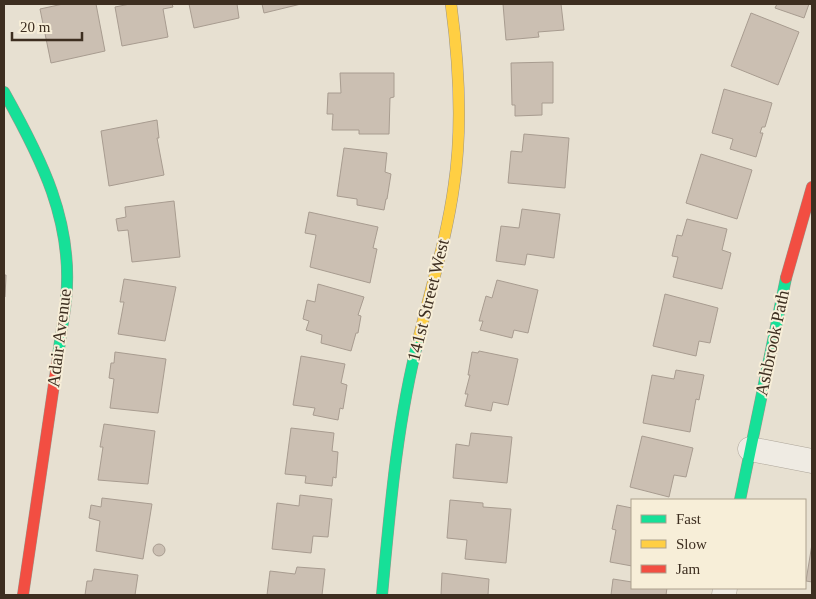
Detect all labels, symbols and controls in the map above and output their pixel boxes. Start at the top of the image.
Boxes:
scale bar [12,10,82,42]
text: 20 m [20,19,51,35]
street label: 141st Street West [403,237,453,363]
street label: Adair Avenue [43,288,75,388]
street label: Ashbrook Path [751,288,793,398]
legend [631,499,806,589]
text: Fast [676,511,702,527]
text: Slow [676,536,707,552]
text: Jam [676,561,700,577]

